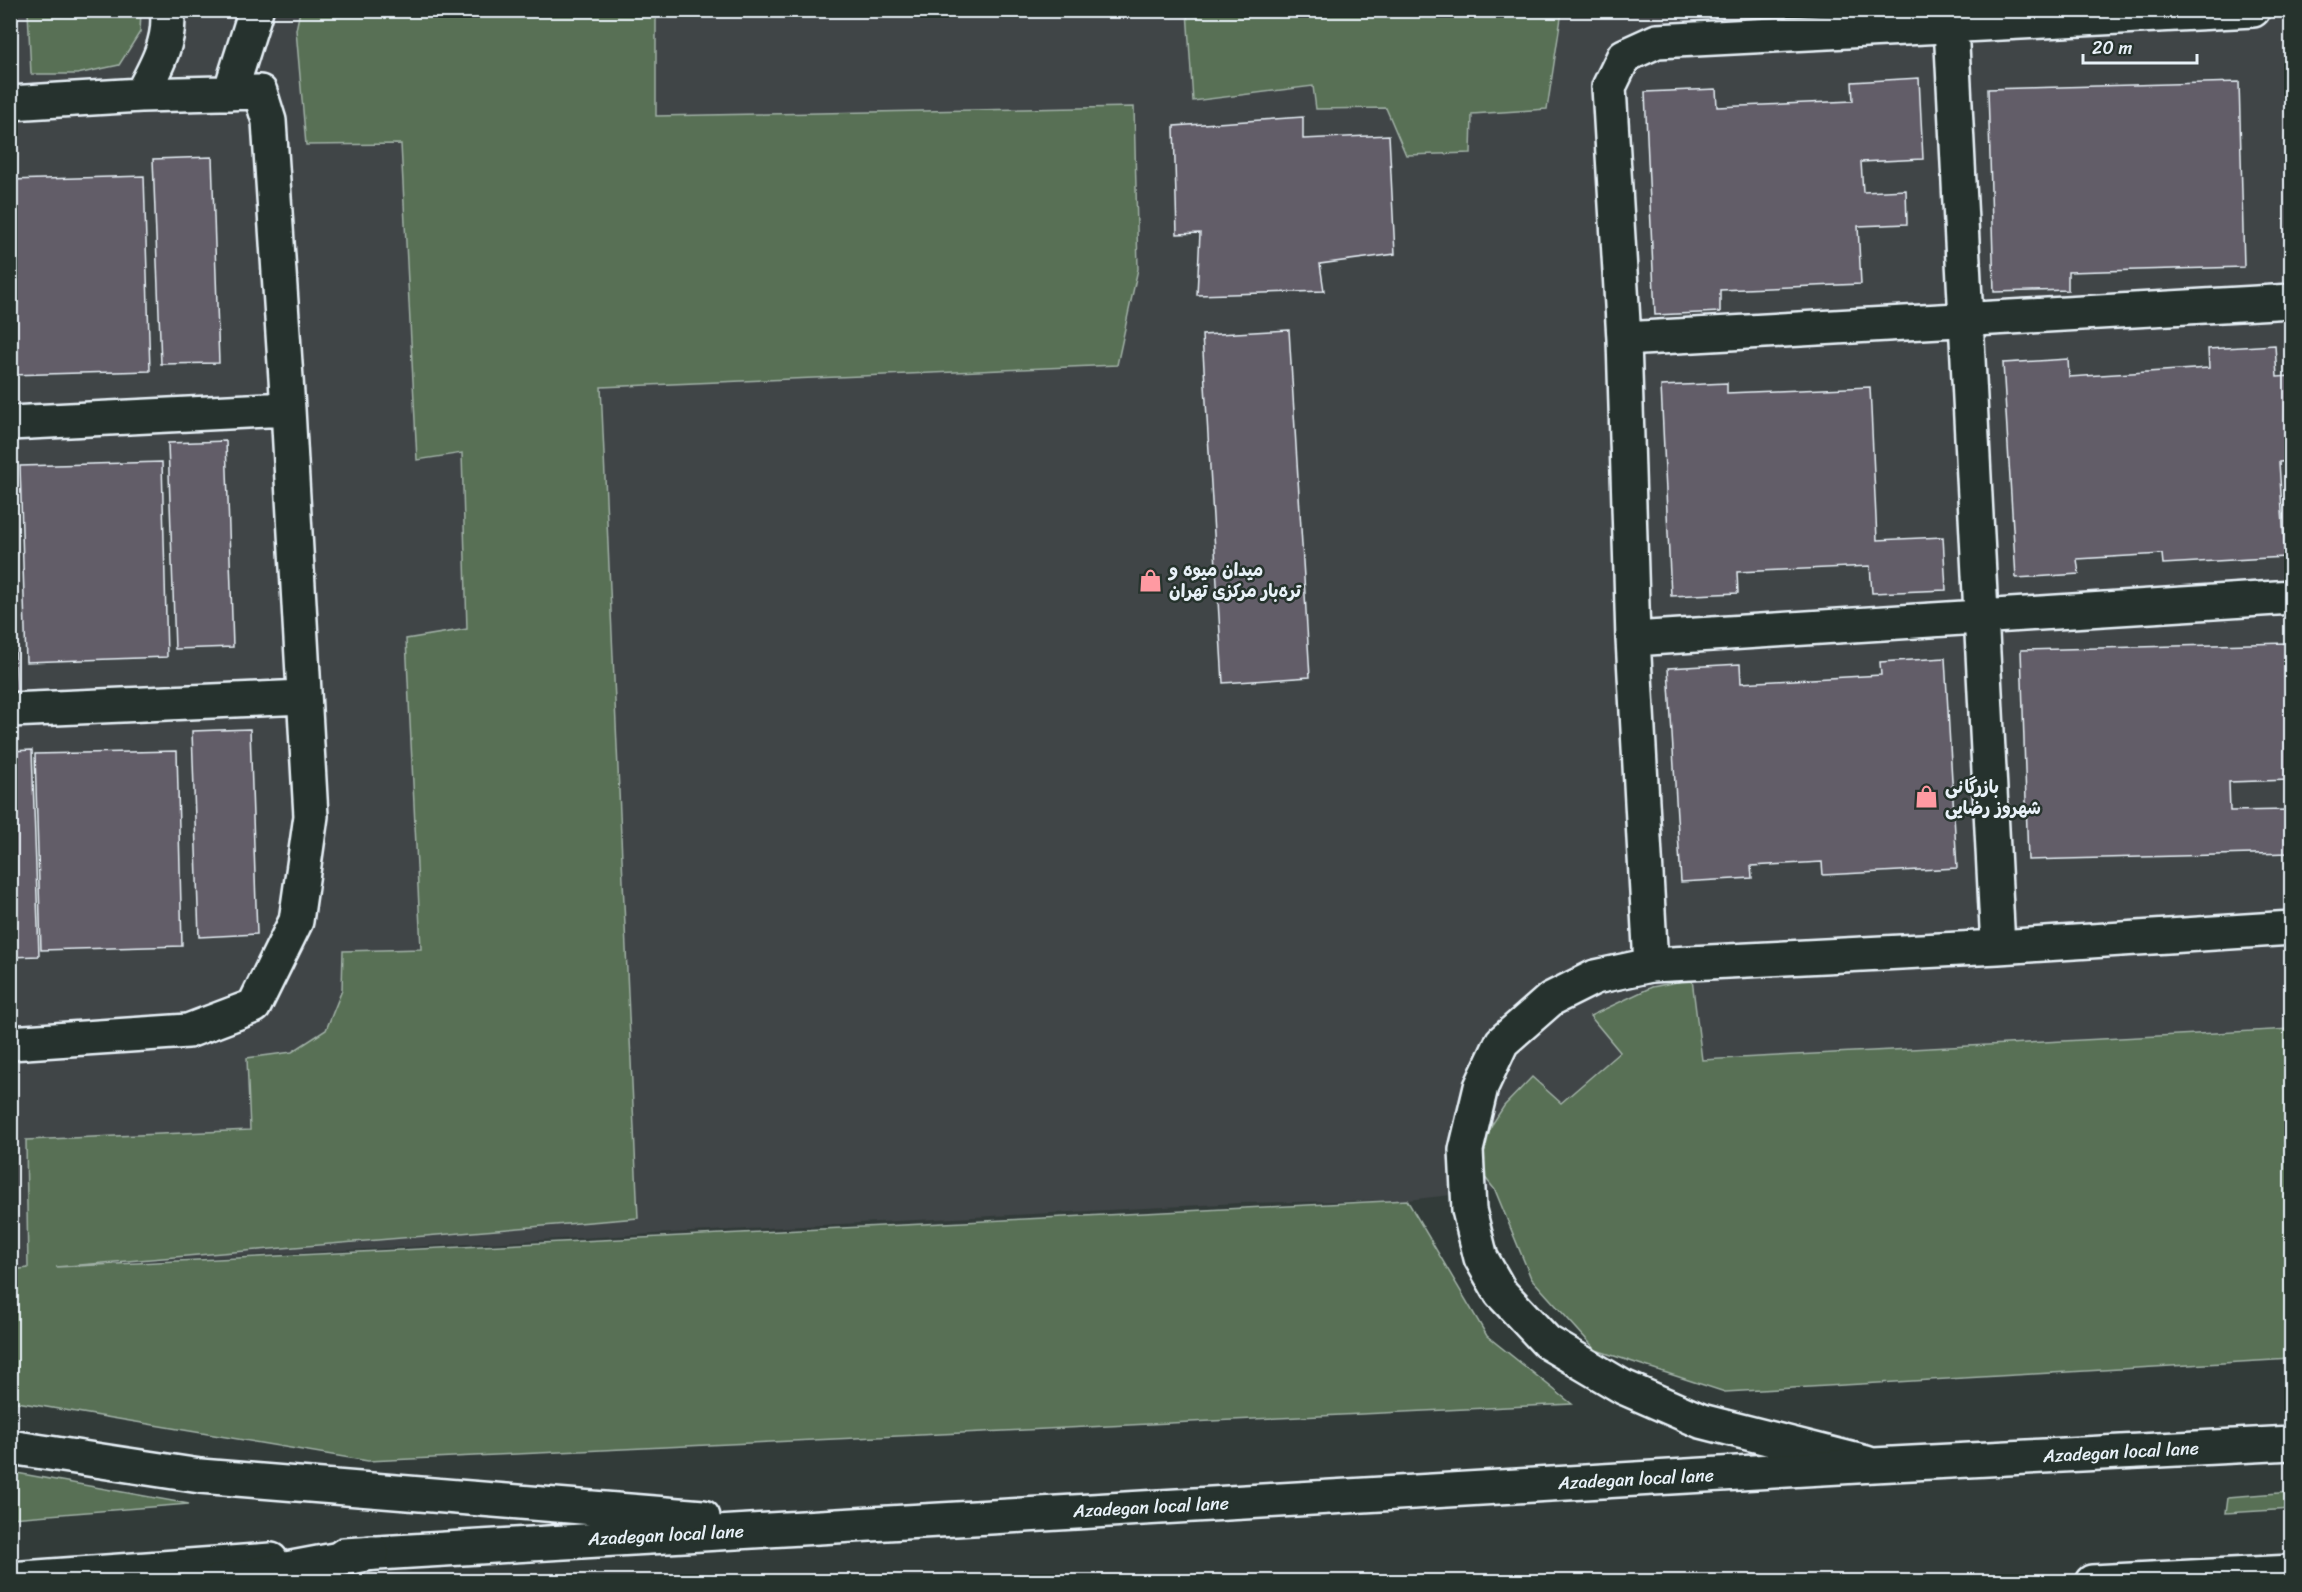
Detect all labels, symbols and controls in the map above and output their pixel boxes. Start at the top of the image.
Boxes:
scale bar [2083,27,2197,65]
text: 20 m [2092,32,2132,64]
place label: میدان میوه و تره‌بار مرکزی تهران [1167,554,1302,607]
shop icon: میدان میوه و تره‌بار مرکزی تهران [1138,567,1164,593]
place label: بازرگانی شهروز رضایی [1945,771,2041,824]
shop icon: بازرگانی شهروز رضایی [1914,784,1940,810]
street label: Azadegan local lane [2041,1432,2200,1472]
street label: Azadegan local lane [1556,1459,1715,1499]
street label: Azadegan local lane [1071,1487,1230,1527]
street label: Azadegan local lane [586,1515,745,1555]

